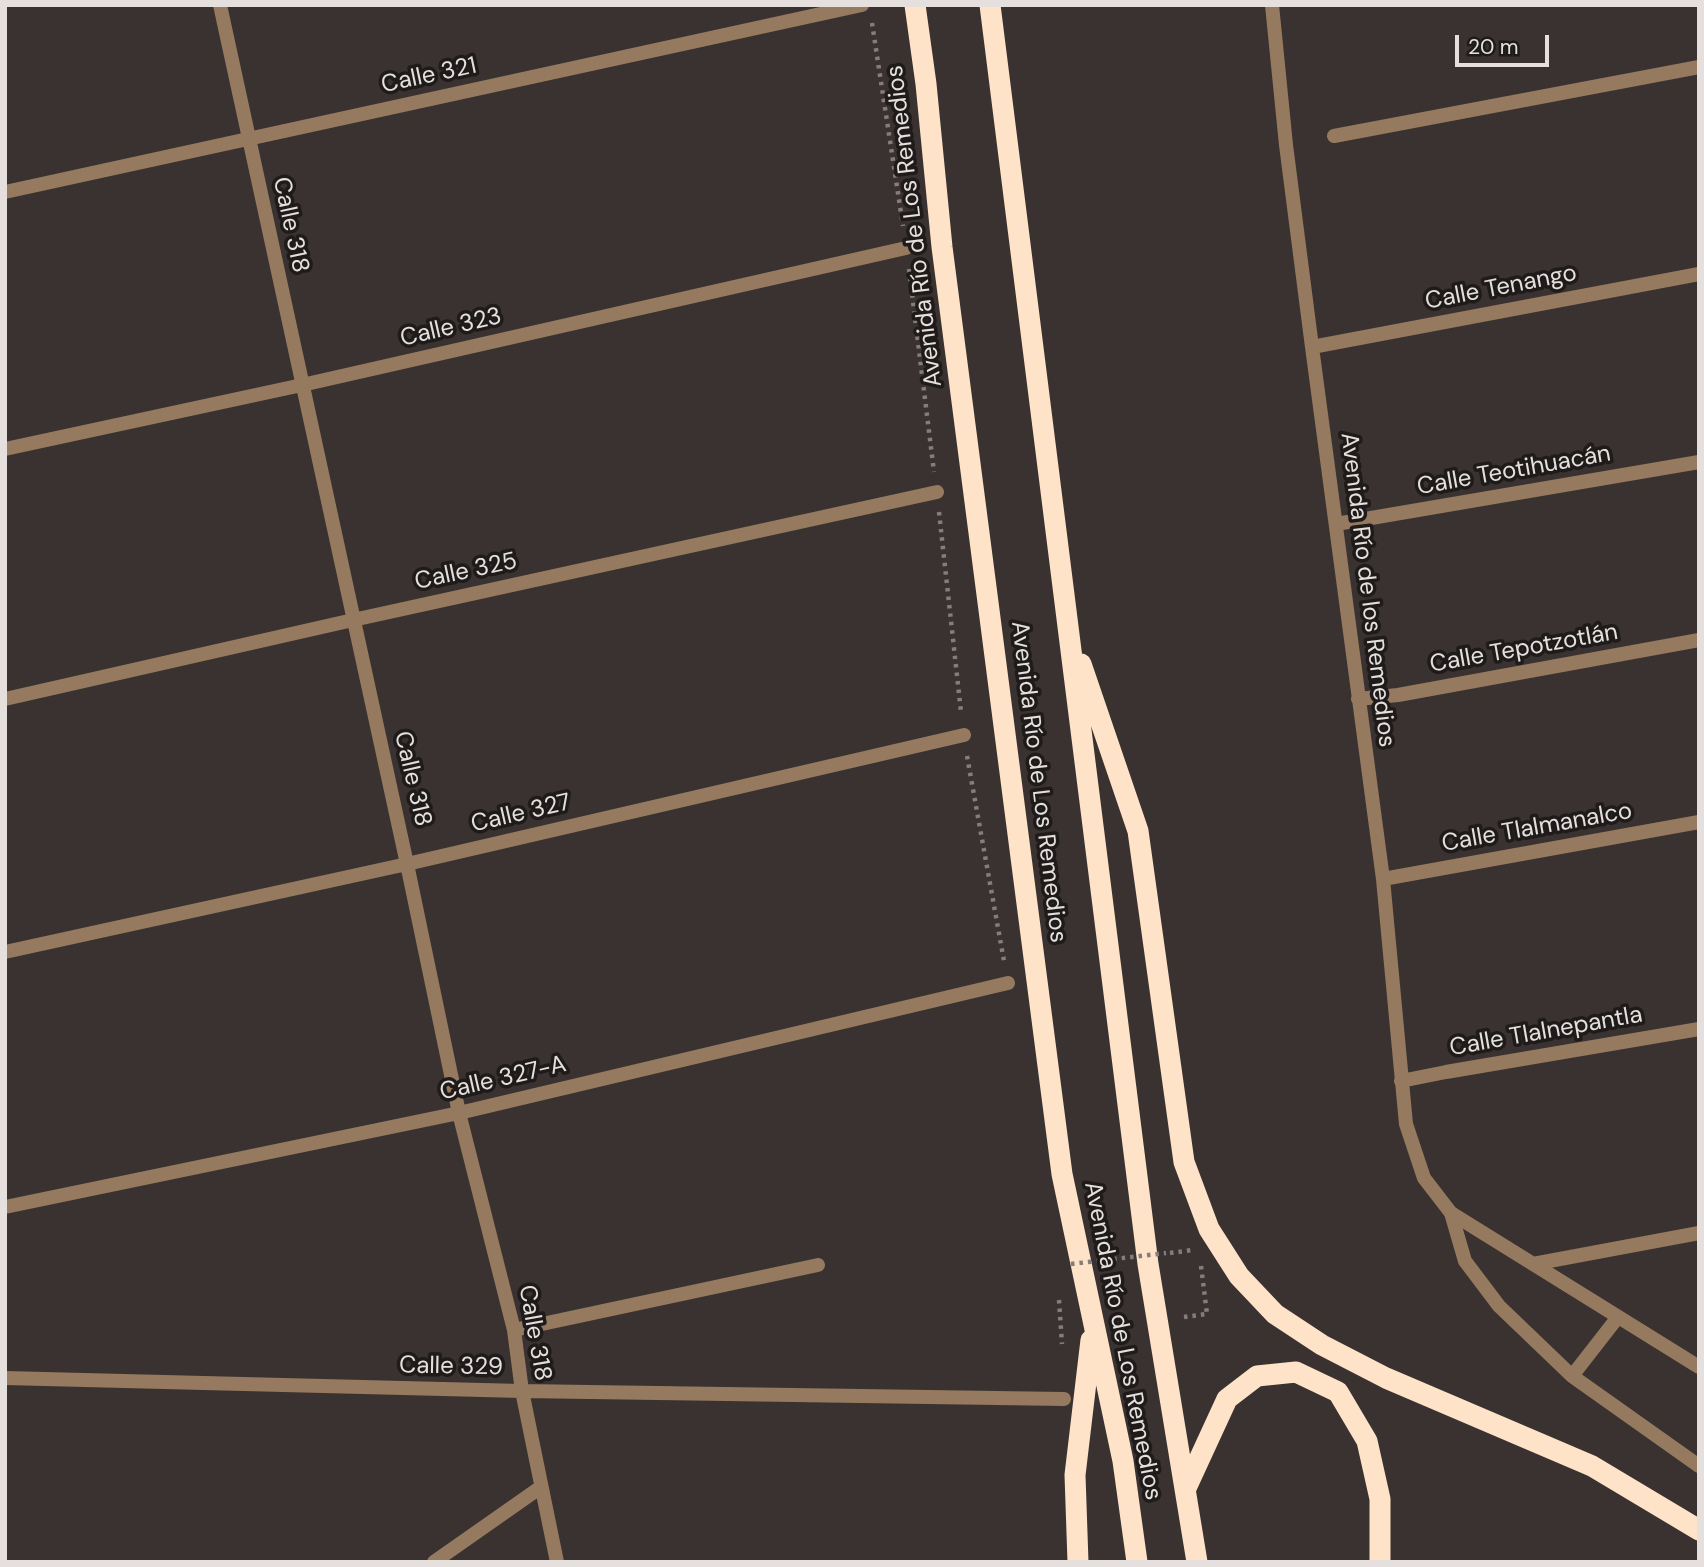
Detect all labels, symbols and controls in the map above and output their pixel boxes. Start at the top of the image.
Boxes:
scale bar [1459,21,1554,65]
text: 20 m [1468,33,1519,61]
street label: Calle 321 [379,52,479,100]
street label: Avenida Río de Los Remedios [881,64,949,388]
street label: Calle 318 [266,175,314,275]
street label: Calle Tenango [1423,259,1579,317]
street label: Calle 323 [397,302,505,354]
street label: Avenida Río de los Remedios [1333,431,1401,749]
street label: Calle Teotihuacán [1415,440,1613,502]
street label: Calle 325 [412,547,520,597]
street label: Calle Tepotzotlán [1428,618,1620,680]
street label: Avenida Río de Los Remedios [1004,620,1072,944]
street label: Calle 318 [387,729,437,829]
street label: Calle 327 [468,789,574,839]
street label: Calle Tlalmanalco [1440,797,1634,859]
street label: Calle Tlalnepantla [1447,1001,1645,1063]
street label: Calle 327-A [437,1050,569,1108]
street label: Avenida Río de Los Remedios [1077,1179,1167,1503]
street label: Calle 318 [511,1283,557,1383]
street label: Calle 329 [399,1352,503,1382]

